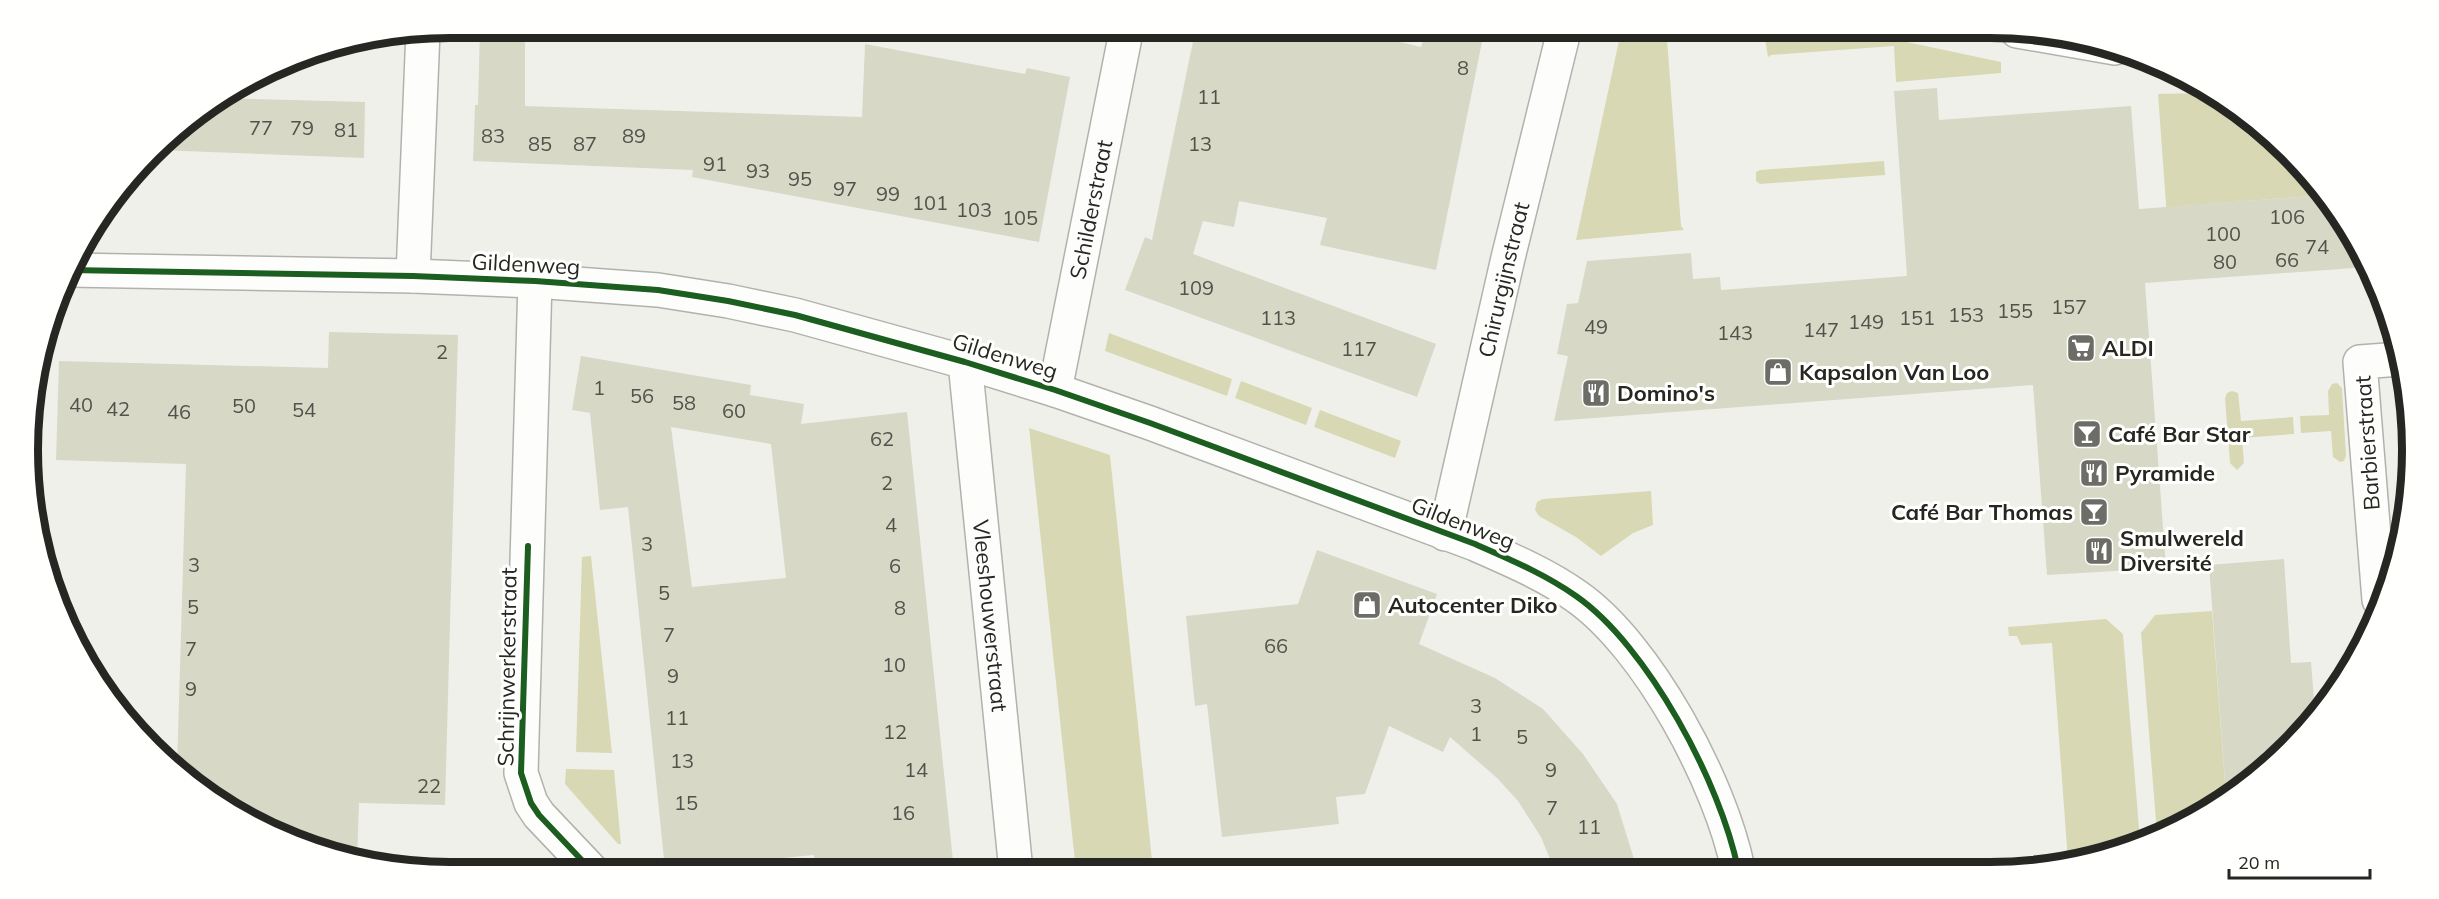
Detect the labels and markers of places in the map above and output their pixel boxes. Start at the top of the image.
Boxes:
supermarket icon: ALDI [2065,332,2097,364]
place label: ALDI [2102,334,2154,362]
shop icon: Kapsalon Van Loo [1762,356,1794,388]
place label: Kapsalon Van Loo [1799,358,1989,386]
restaurant icon: Domino's [1580,377,1612,409]
place label: Domino's [1617,379,1715,407]
bar icon: Café Bar Star [2071,418,2103,450]
place label: Café Bar Star [2108,420,2251,448]
restaurant icon: Pyramide [2078,457,2110,489]
place label: Pyramide [2115,459,2215,487]
bar icon: Café Bar Thomas [2078,496,2110,528]
place label: Café Bar Thomas [1891,498,2073,526]
place label: Smulwereld Diversité [2120,524,2244,577]
restaurant icon: Smulwereld Diversité [2083,535,2115,567]
shop icon: Autocenter Diko [1351,589,1383,621]
place label: Autocenter Diko [1388,591,1557,619]

